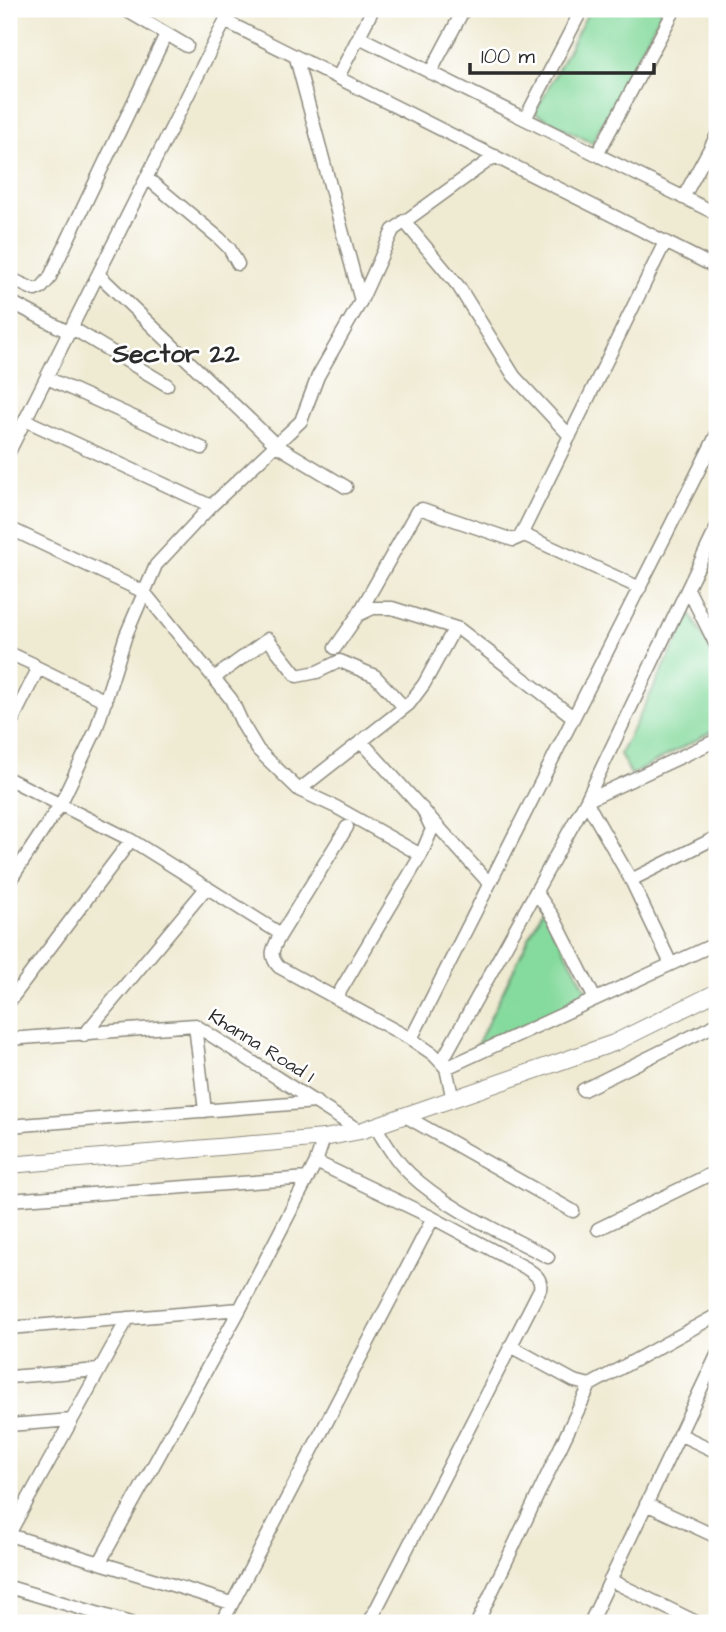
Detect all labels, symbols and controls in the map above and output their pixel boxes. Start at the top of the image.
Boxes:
scale bar [470,32,654,76]
text: 100 m [481,42,536,71]
district label: Sector 22 [112,336,240,372]
street label: Khanna Road 1 [203,1003,320,1090]

